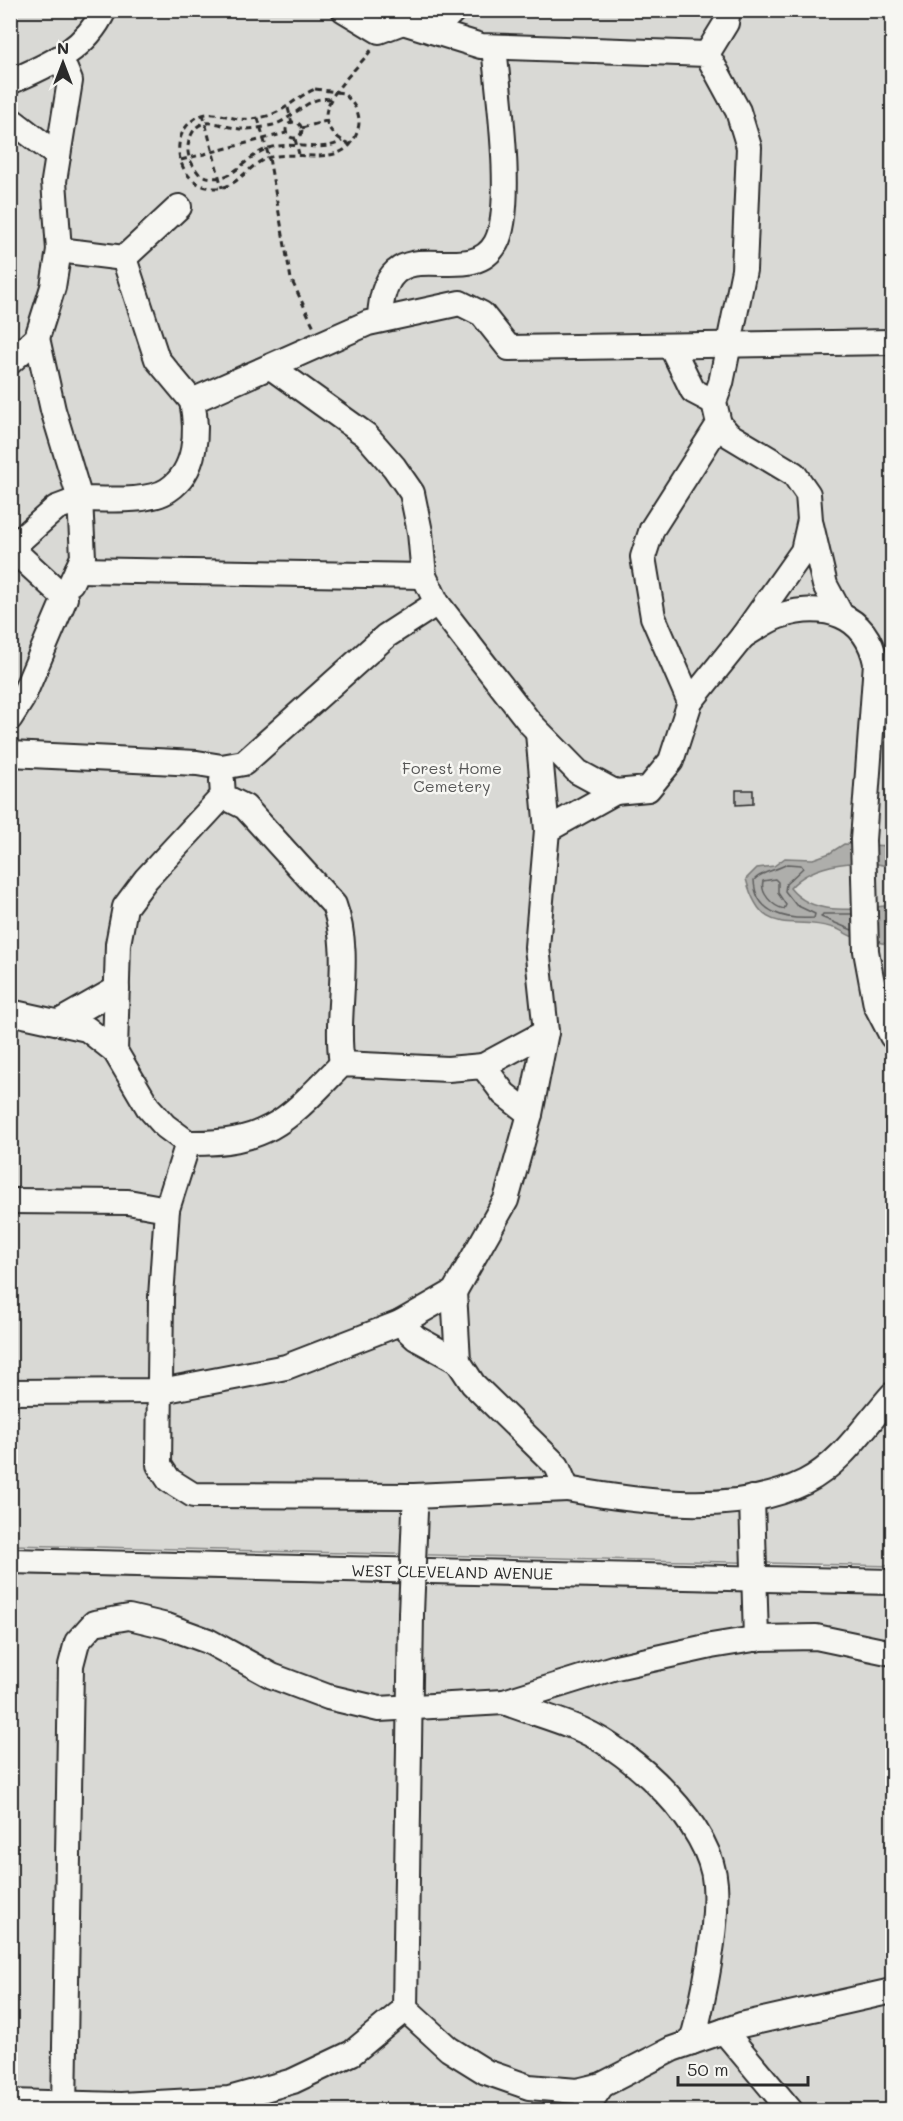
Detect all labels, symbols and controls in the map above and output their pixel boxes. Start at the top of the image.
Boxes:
north arrow [33,33,93,93]
text: N [57,37,69,58]
park label: Forest Home Cemetery [402,757,502,796]
street label: WEST CLEVELAND AVENUE [351,1559,553,1584]
scale bar [678,2049,808,2087]
text: 50 m [687,2057,729,2081]

